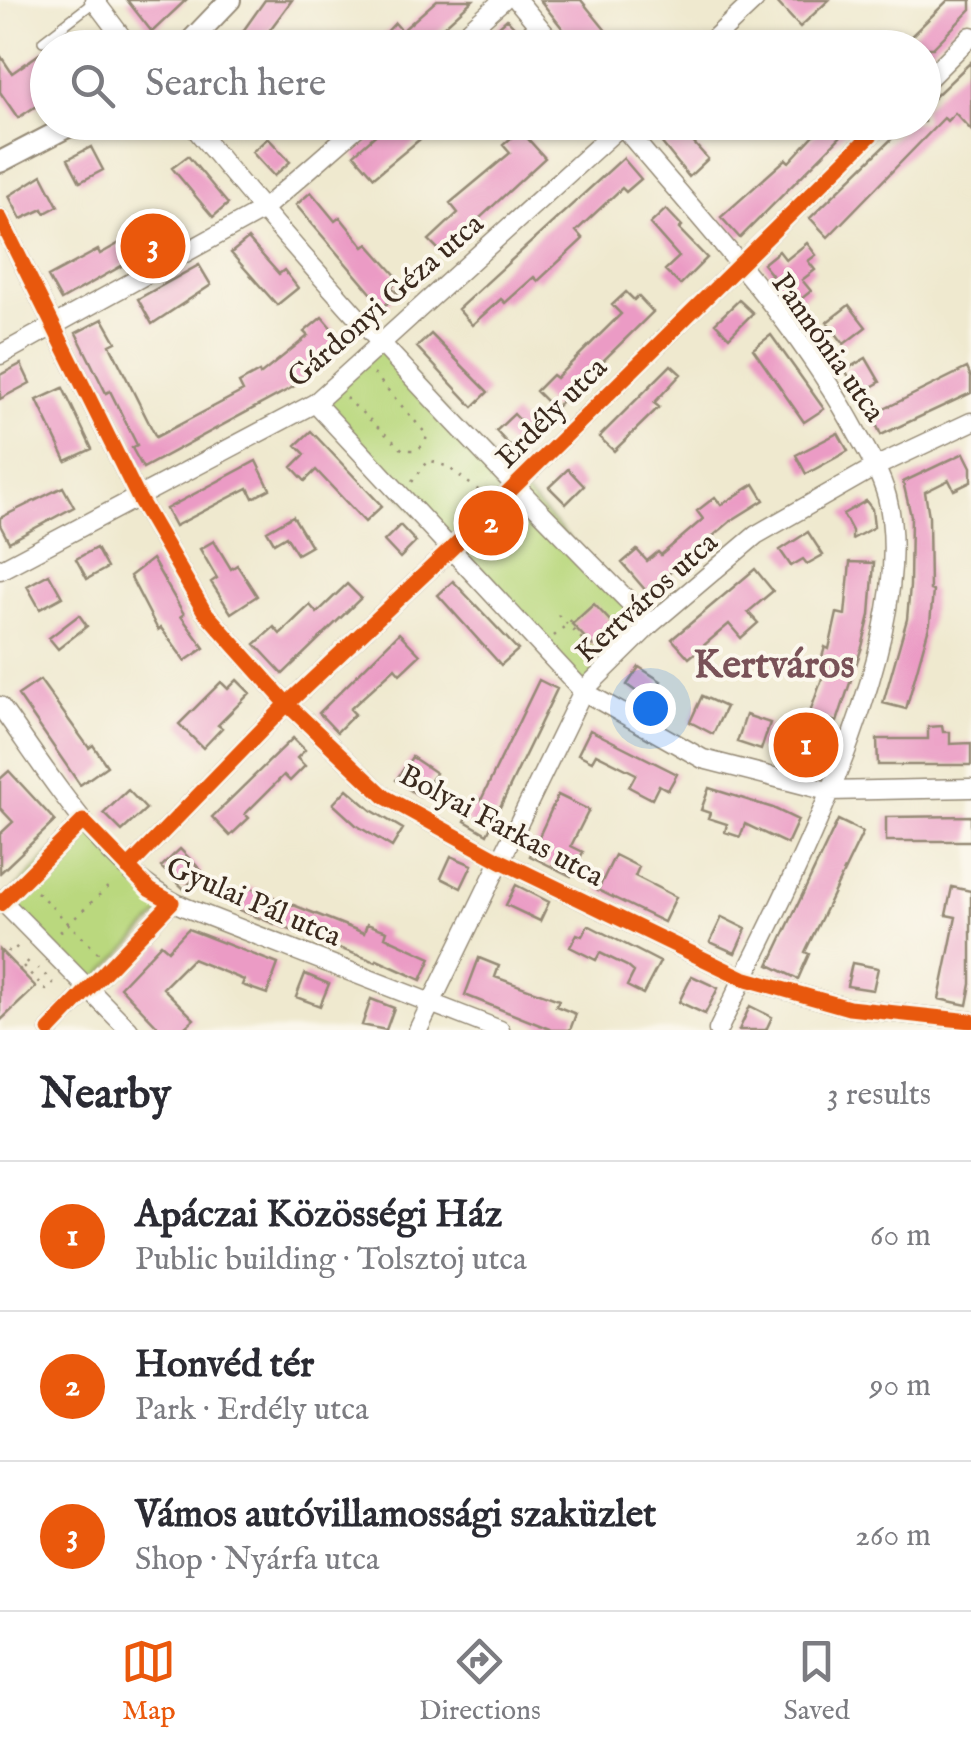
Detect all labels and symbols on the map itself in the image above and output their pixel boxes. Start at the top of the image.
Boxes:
street label: Gárdonyi Géza utca [280,206,492,397]
pin: 3 [120,208,186,284]
street label: Pannónia utca [762,266,893,430]
street label: Erdély utca [489,350,616,477]
pin: 2 [458,486,524,560]
street label: Kertváros utca [568,524,727,672]
district label: Kertváros [694,641,854,692]
your location [625,683,676,734]
pin: 1 [774,708,838,782]
street label: Bolyai Farkas utca [392,757,610,897]
street label: Gyulai Pál utca [160,849,347,957]

